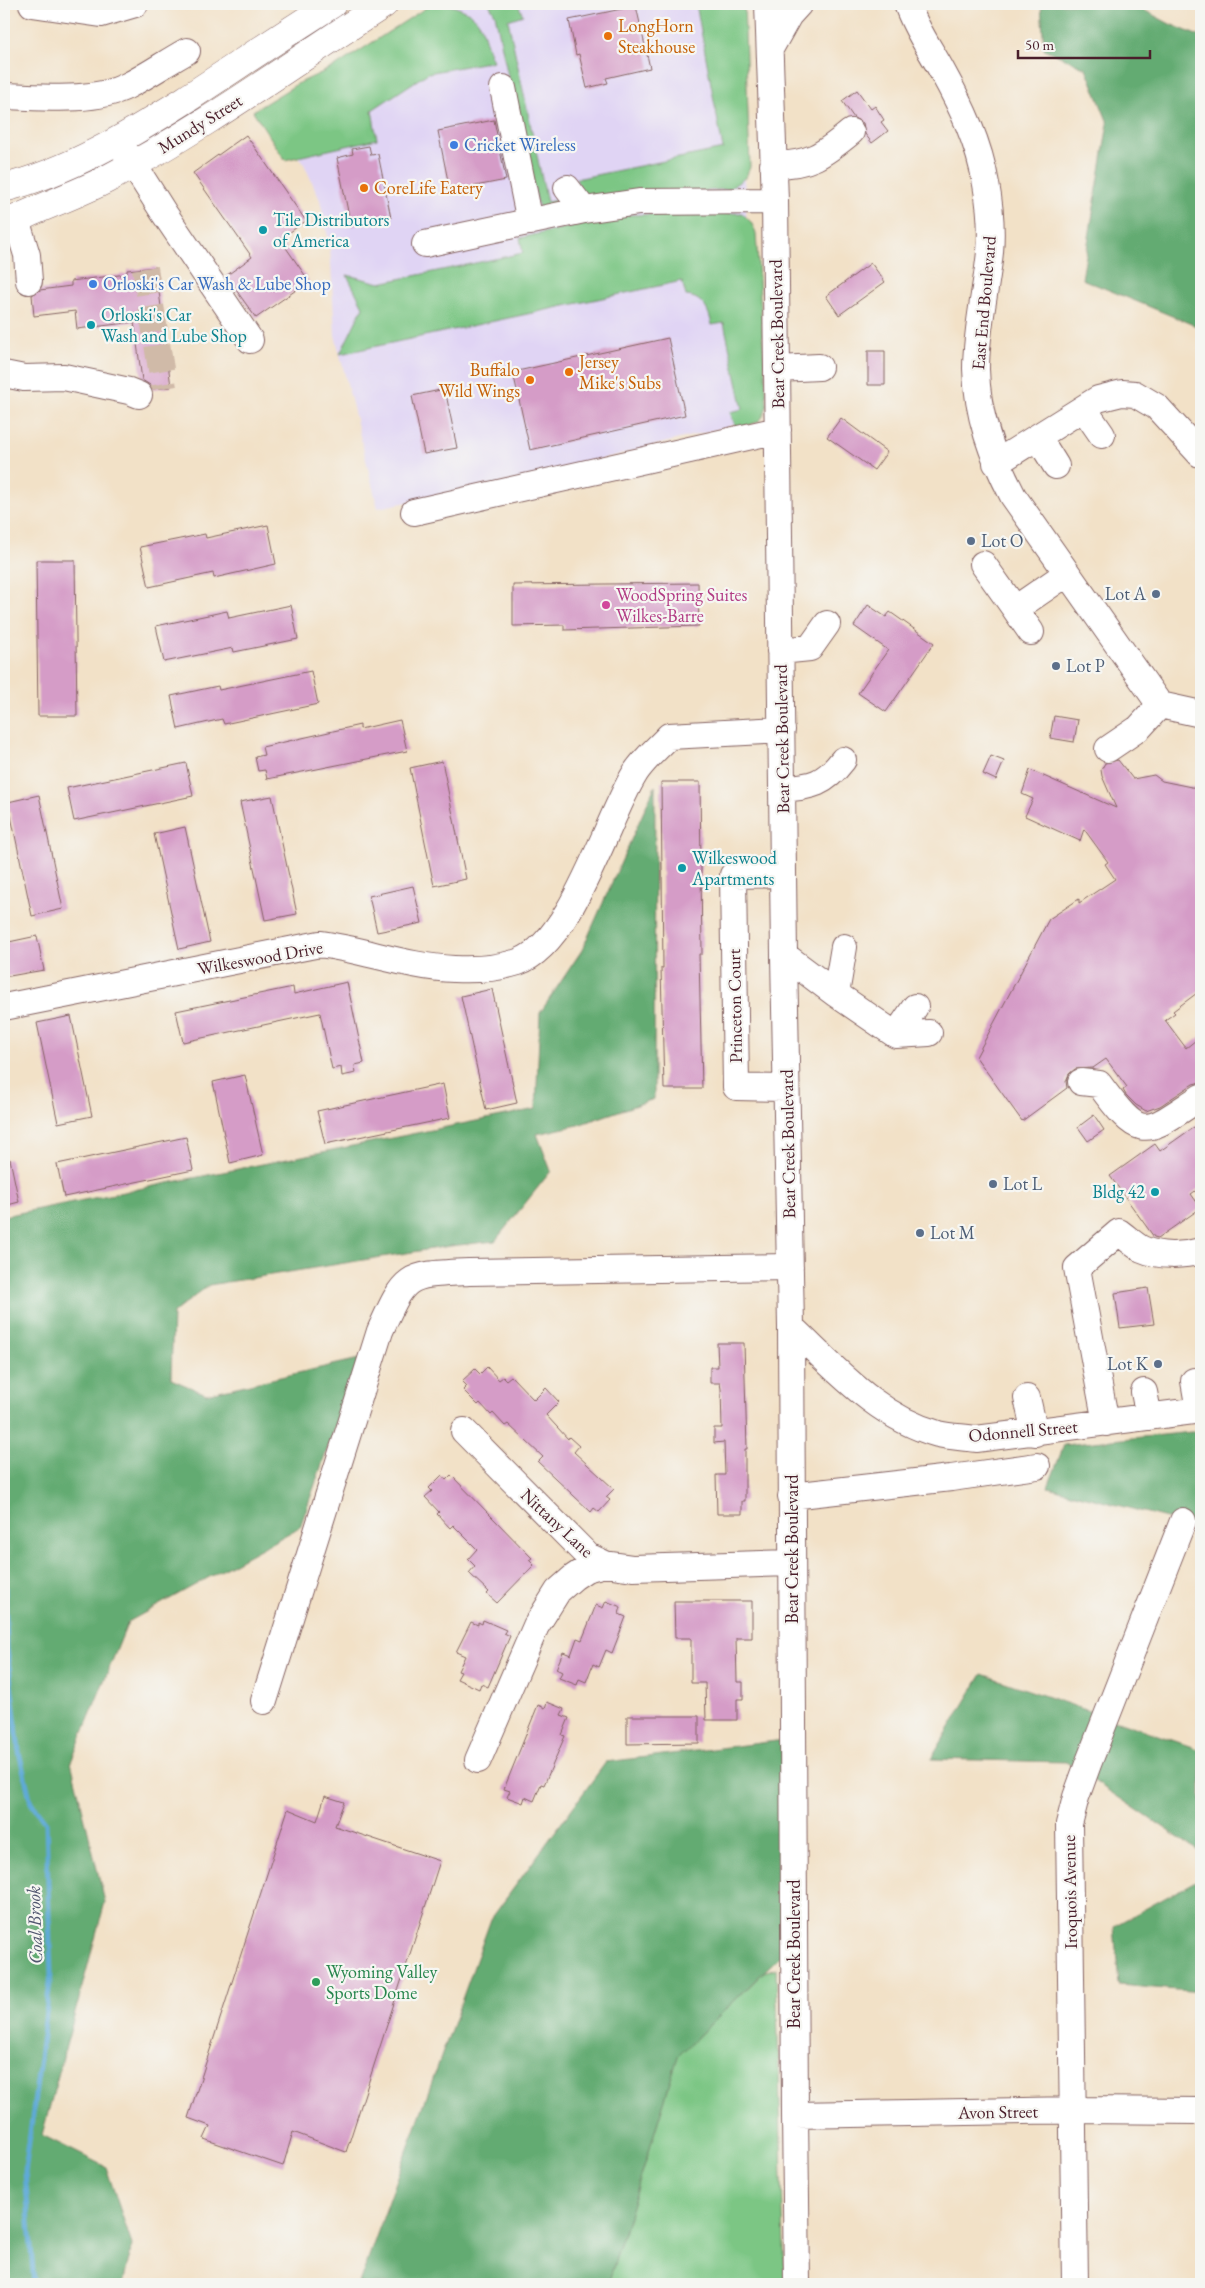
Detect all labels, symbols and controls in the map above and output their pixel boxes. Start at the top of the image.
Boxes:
place label: LongHorn Steakhouse [618,14,695,58]
scale bar [1018,28,1150,60]
marker: LongHorn Steakhouse [602,30,614,42]
text: 50 m [1025,35,1054,54]
street label: Mundy Street [153,88,247,159]
place label: Cricket Wireless [464,133,576,156]
marker: Cricket Wireless [448,139,460,151]
place label: CoreLife Eatery [374,176,483,199]
marker: CoreLife Eatery [358,182,370,194]
place label: Tile Distributors of America [273,208,390,252]
marker: Tile Distributors of America [257,224,269,236]
street label: East End Boulevard [966,234,1001,371]
street label: Bear Creek Boulevard [764,258,789,409]
place label: Orloski's Car Wash & Lube Shop [103,272,331,295]
marker: Orloski's Car Wash & Lube Shop [87,278,99,290]
place label: Orloski's Car Wash and Lube Shop [101,303,247,347]
marker: Orloski's Car Wash and Lube Shop [85,319,97,331]
place label: Jersey Mike's Subs [577,350,661,394]
place label: Buffalo Wild Wings [439,358,520,402]
marker: Jersey Mike's Subs [563,366,575,378]
marker: Buffalo Wild Wings [524,374,536,386]
place label: Lot O [981,529,1023,552]
marker: Lot O [965,535,977,547]
place label: Lot A [1105,582,1147,605]
place label: WoodSpring Suites Wilkes-Barre [616,583,748,627]
marker: Lot A [1150,588,1162,600]
marker: WoodSpring Suites Wilkes-Barre [600,599,612,611]
place label: Lot P [1066,654,1105,677]
marker: Lot P [1050,660,1062,672]
street label: Bear Creek Boulevard [769,663,794,814]
place label: Wilkeswood Apartments [691,846,778,890]
marker: Wilkeswood Apartments [676,862,688,874]
street label: Wilkeswood Drive [195,935,324,980]
street label: Princeton Court [722,948,747,1063]
street label: Bear Creek Boulevard [775,1068,800,1219]
place label: Lot L [1003,1172,1043,1195]
marker: Lot L [987,1178,999,1190]
place label: Bldg 42 [1092,1180,1145,1203]
marker: Bldg 42 [1149,1186,1161,1198]
place label: Lot M [930,1221,975,1244]
marker: Lot M [914,1227,926,1239]
place label: Lot K [1107,1352,1149,1375]
marker: Lot K [1152,1358,1164,1370]
street label: Odonnell Street [967,1414,1079,1447]
street label: Bear Creek Boulevard [780,1473,803,1624]
street label: Nittany Lane [516,1483,599,1562]
street label: Iroquois Avenue [1057,1835,1082,1949]
street label: Bear Creek Boulevard [782,1878,805,2029]
water label: Coal Brook [21,1885,48,1964]
place label: Wyoming Valley Sports Dome [326,1960,438,2004]
marker: Wyoming Valley Sports Dome [310,1976,322,1988]
street label: Avon Street [957,2099,1039,2124]

